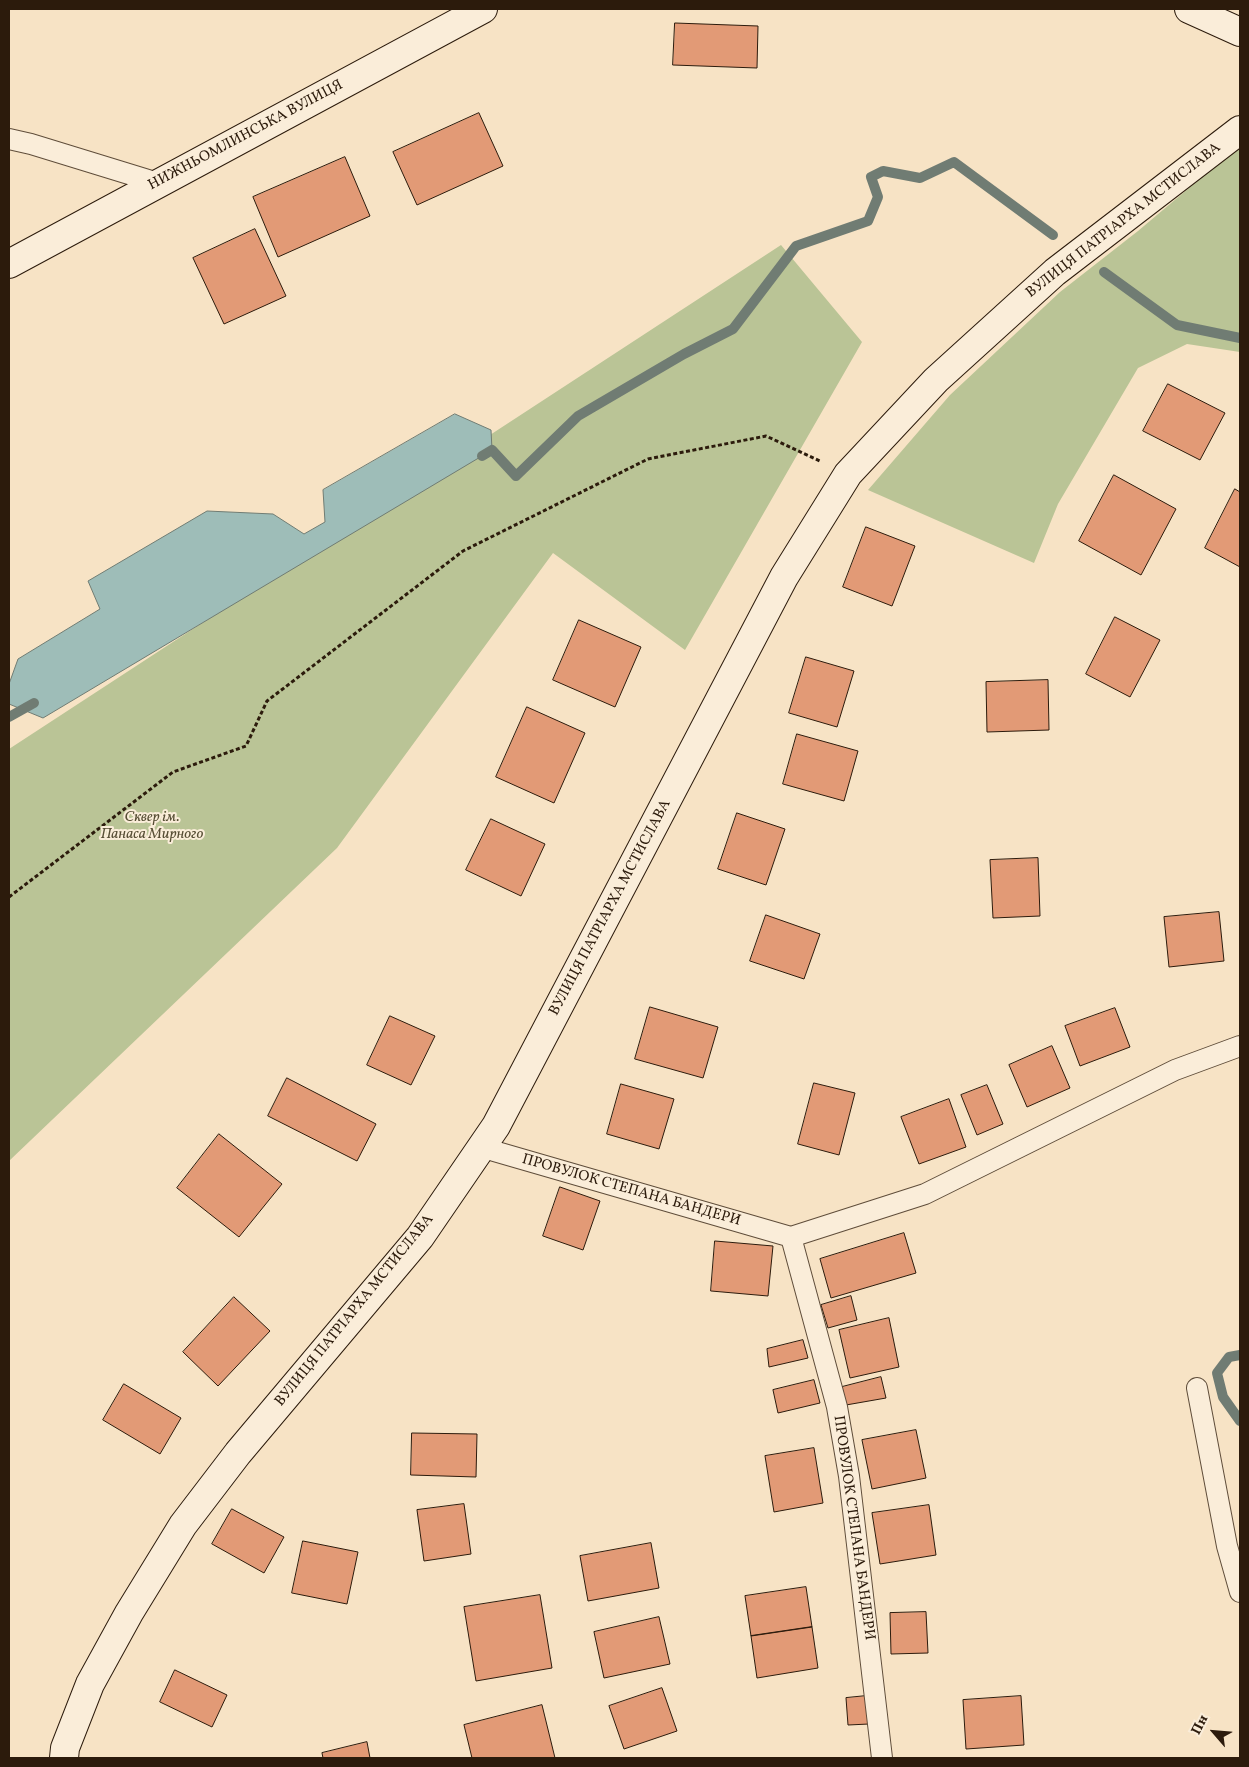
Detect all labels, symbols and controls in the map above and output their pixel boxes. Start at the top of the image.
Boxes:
street label: НИЖНЬОМЛИНСЬКА ВУЛИЦЯ [145,77,347,195]
street label: ВУЛИЦЯ ПАТРІАРХА МСТИСЛАВА [1023,139,1225,303]
street label: ВУЛИЦЯ ПАТРІАРХА МСТИСЛАВА [546,797,676,1019]
park label: Сквер ім. Панаса Мирного [101,809,203,844]
street label: ПРОВУЛОК СТЕПАНА БАНДЕРИ [520,1151,742,1231]
street label: ВУЛИЦЯ ПАТРІАРХА МСТИСЛАВА [272,1211,438,1411]
street label: ПРОВУЛОК СТЕПАНА БАНДЕРИ [828,1414,878,1642]
north arrow [1189,1707,1239,1757]
text: Пн [1187,1712,1213,1738]

